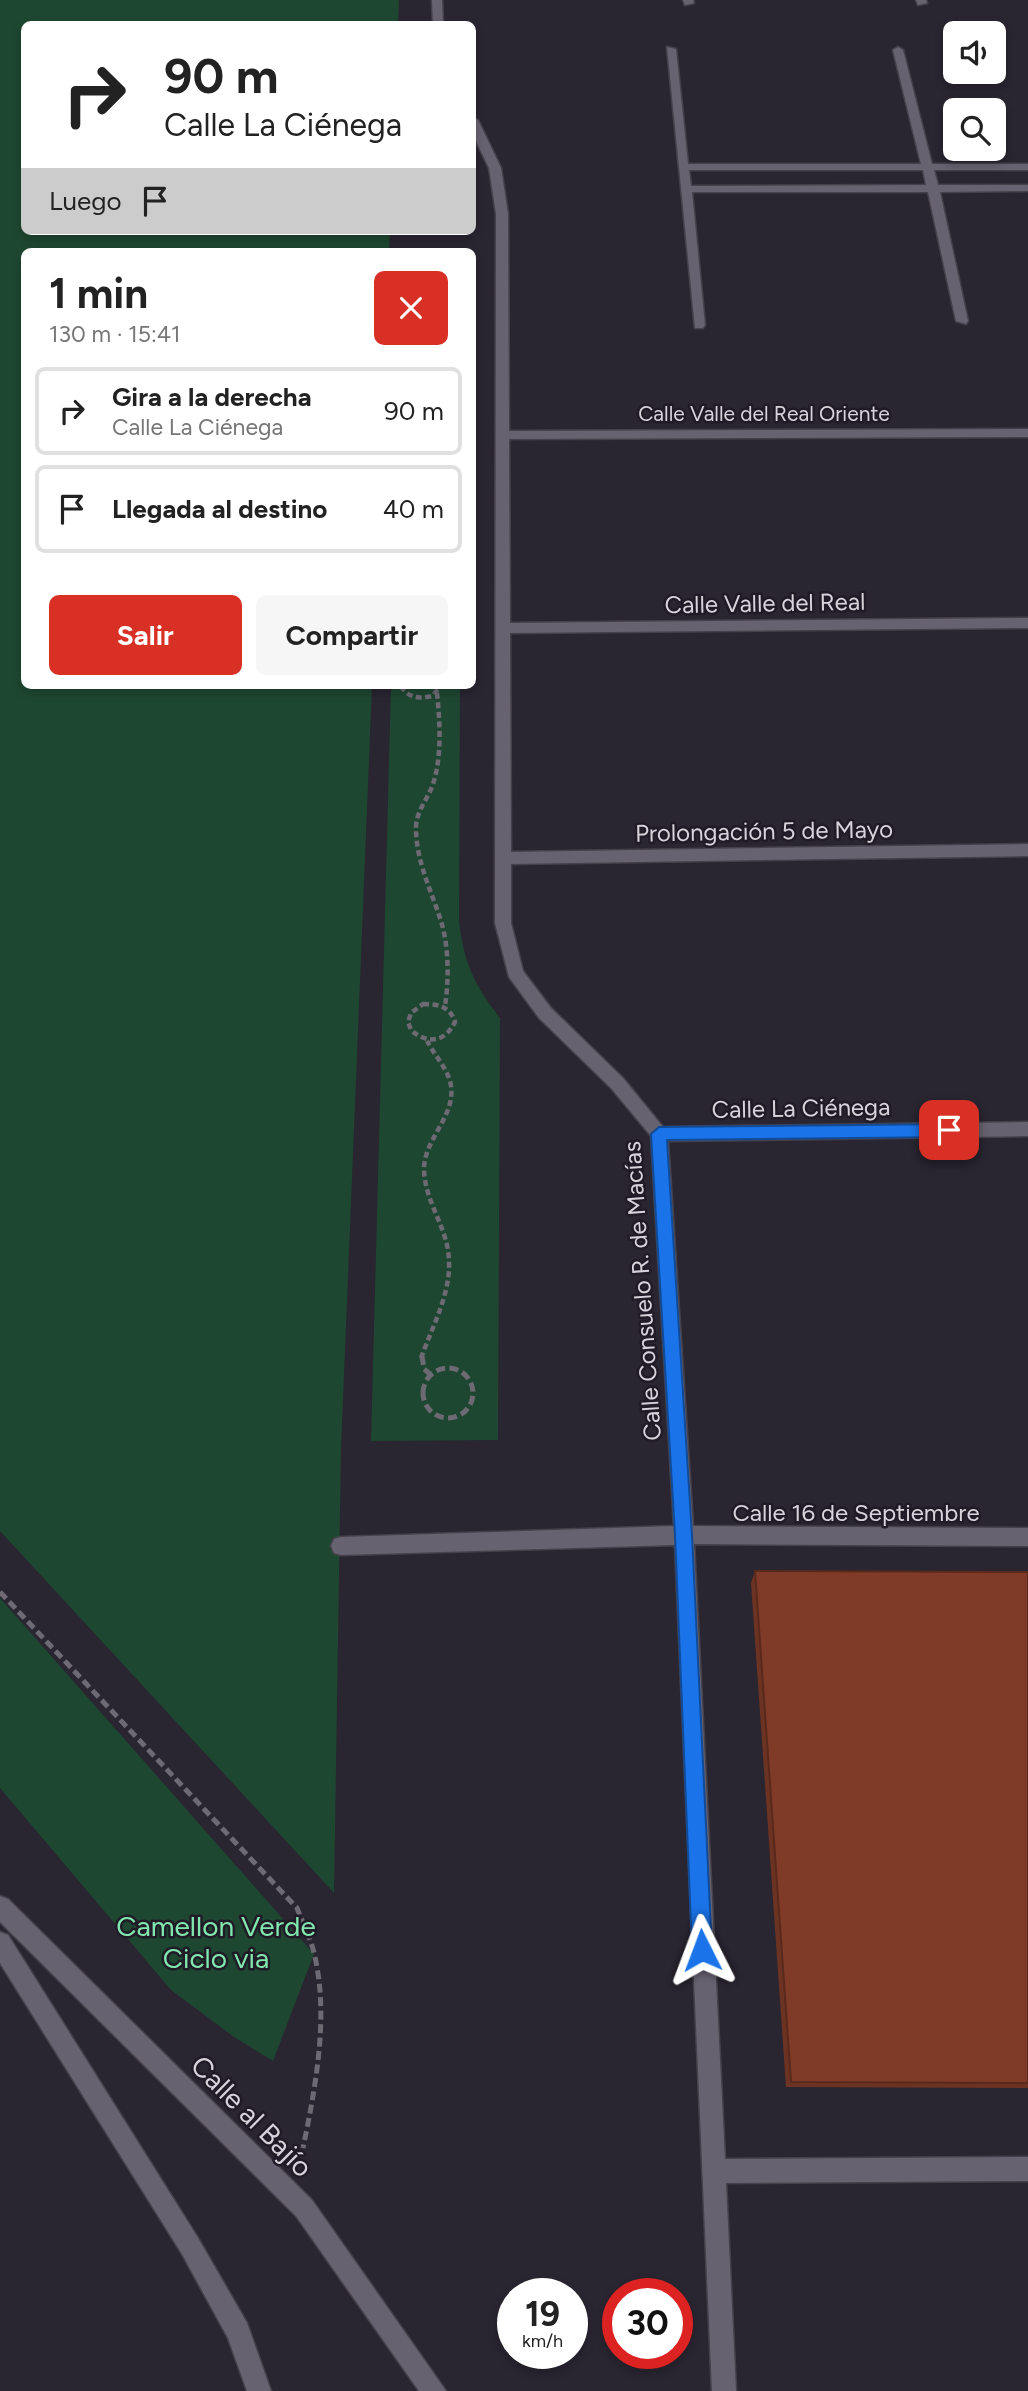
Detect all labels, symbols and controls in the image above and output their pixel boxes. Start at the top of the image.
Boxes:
map controls [943,21,1006,161]
button: sound [943,21,1006,84]
text: 90 m [164,46,279,105]
icon: right [49,49,140,140]
button: search [943,98,1006,161]
text: Calle La Ciénega [164,106,402,144]
icon: arrive [136,182,174,220]
text: Luego [49,185,122,217]
text: 1 min [49,268,148,319]
button: close [374,271,448,345]
text: 130 m · 15:41 [49,320,181,348]
text: Gira a la derecha [112,381,312,413]
icon: right [53,392,91,430]
text: 90 m [384,395,444,427]
street label: Calle Valle del Real Oriente [638,401,890,426]
text: Calle La Ciénega [112,413,283,441]
icon: arrive [53,490,91,528]
text: Llegada al destino [112,493,327,525]
text: 40 m [383,493,444,525]
street label: Calle Valle del Real [664,587,866,619]
button: Salir [49,595,242,675]
button: Compartir [256,595,448,675]
street label: Prolongación 5 de Mayo [635,814,893,848]
street label: Calle La Ciénega [711,1092,891,1124]
pin [919,1100,979,1160]
icon: arrive [930,1111,968,1149]
street label: Calle Consuelo R. de Macías [617,1140,667,1442]
street label: Calle 16 de Septiembre [732,1498,980,1527]
park label: Camellon Verde Ciclo via [116,1909,316,1975]
position arrow [665,1913,739,1987]
street label: Calle al Bajío [184,2048,320,2184]
speed limit sign: 30 [602,2278,693,2369]
text: 19 [525,2293,560,2335]
text: km/h [522,2330,563,2352]

